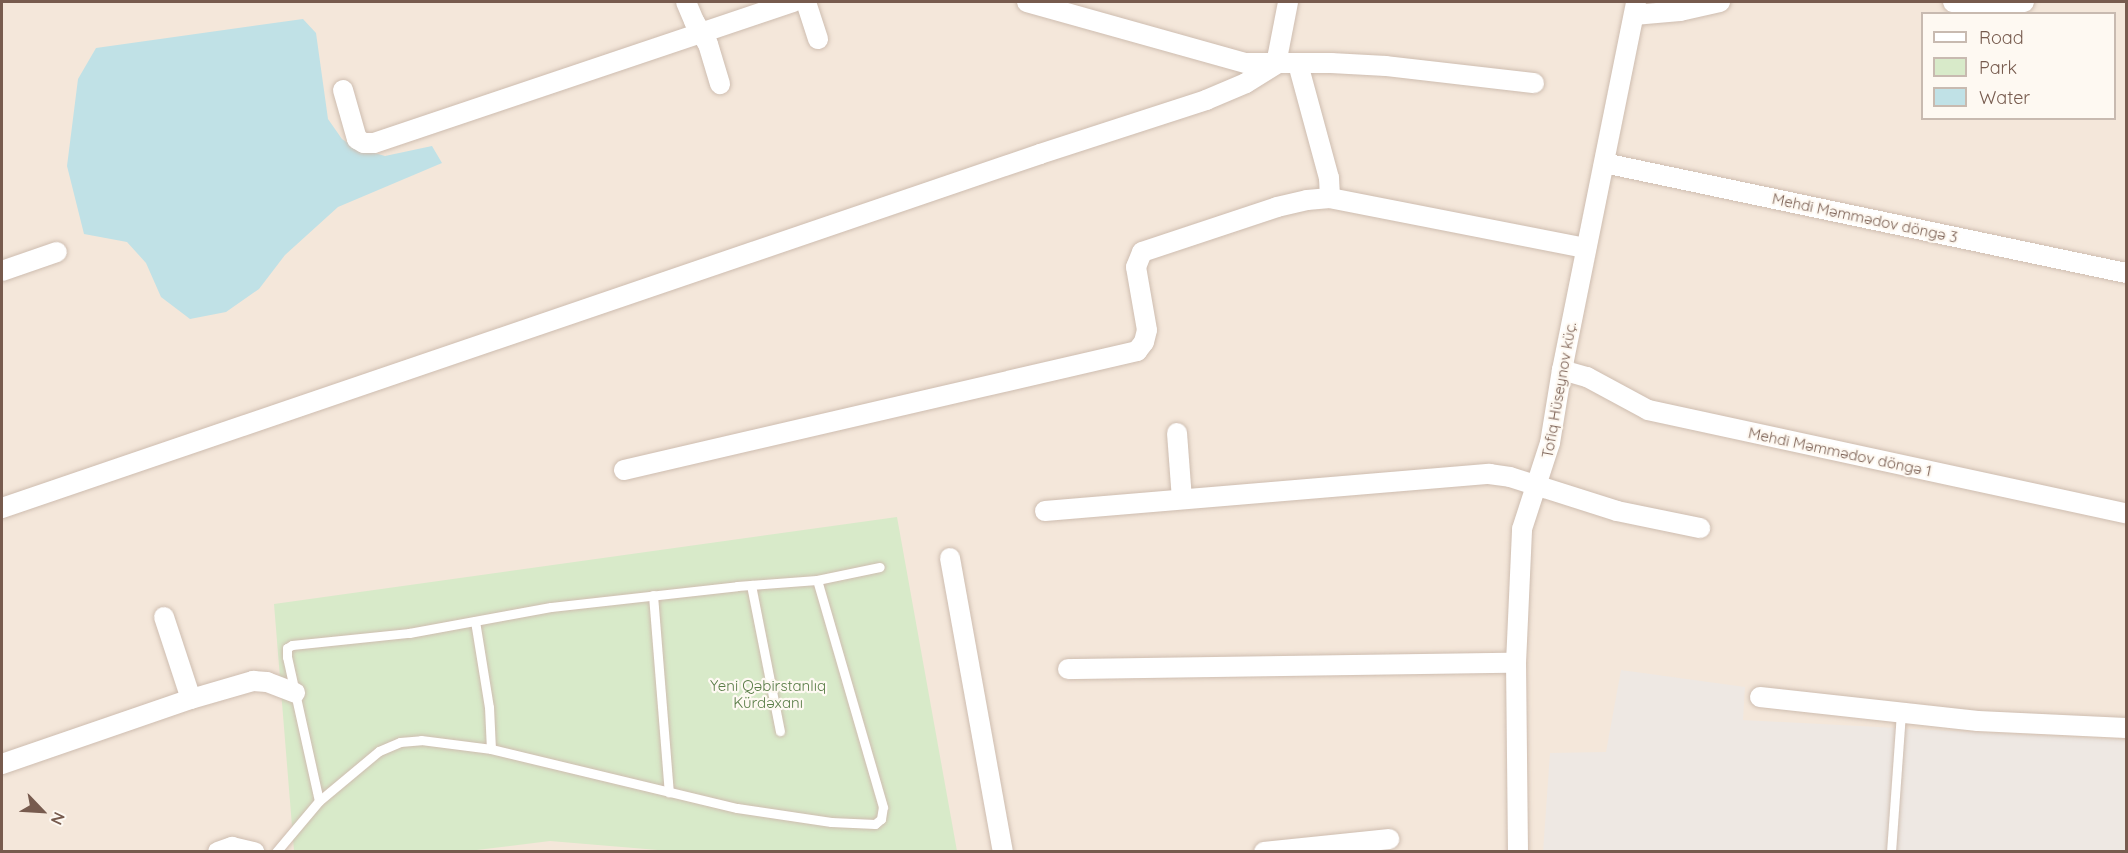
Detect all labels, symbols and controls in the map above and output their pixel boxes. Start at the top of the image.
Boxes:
legend [1921,12,2116,120]
text: Road [1979,26,2024,49]
text: Park [1979,56,2017,79]
text: Water [1979,86,2030,109]
street label: Mehdi Məmmədov döngə 3 [1771,190,1959,246]
street label: Tofiq Hüseynov küç. [1538,320,1580,460]
street label: Mehdi Məmmədov döngə 1 [1747,424,1933,480]
park label: Yeni Qəbirstanlıq Kürdəxanı [710,676,826,711]
north arrow [12,781,72,841]
text: N [47,809,70,828]

